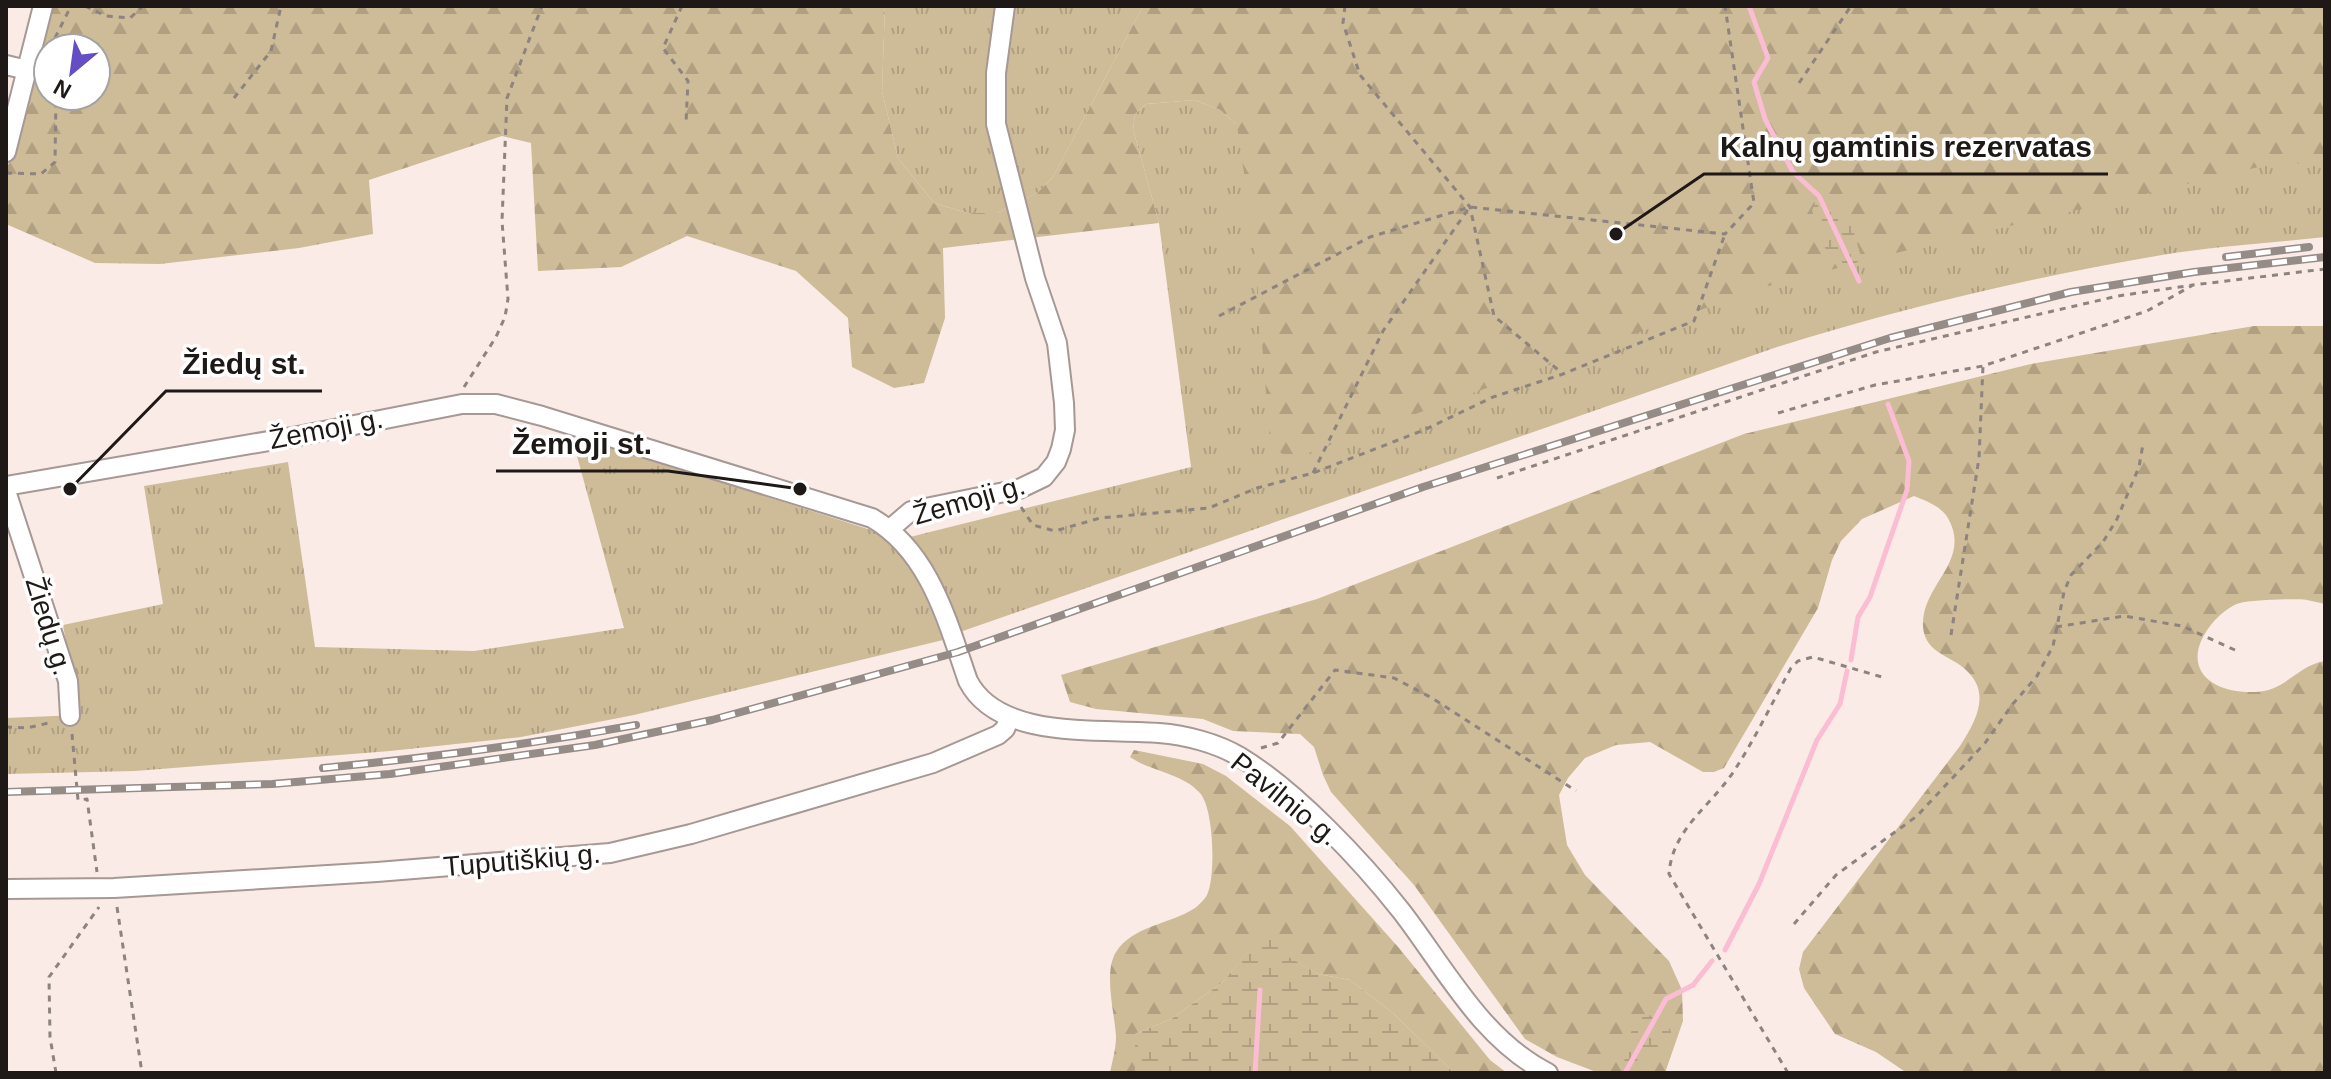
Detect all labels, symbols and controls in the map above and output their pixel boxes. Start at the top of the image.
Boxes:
north arrow [32,32,112,112]
text: N [50,74,76,104]
callout: Kalnų gamtinis rezervatas [1704,120,2108,174]
text: Kalnų gamtinis rezervatas [1720,130,2092,163]
callout: Žiedų st. [166,337,322,391]
text: Žiedų st. [182,347,306,380]
street label: Žemoji g. [267,403,385,455]
callout: Žemoji st. [496,417,668,471]
text: Žemoji st. [512,427,652,460]
street label: Žemoji g. [909,469,1029,531]
street label: Žiedų g. [19,573,79,679]
street label: Pavilnio g. [1225,746,1345,852]
street label: Tuputiškių g. [442,838,602,882]

